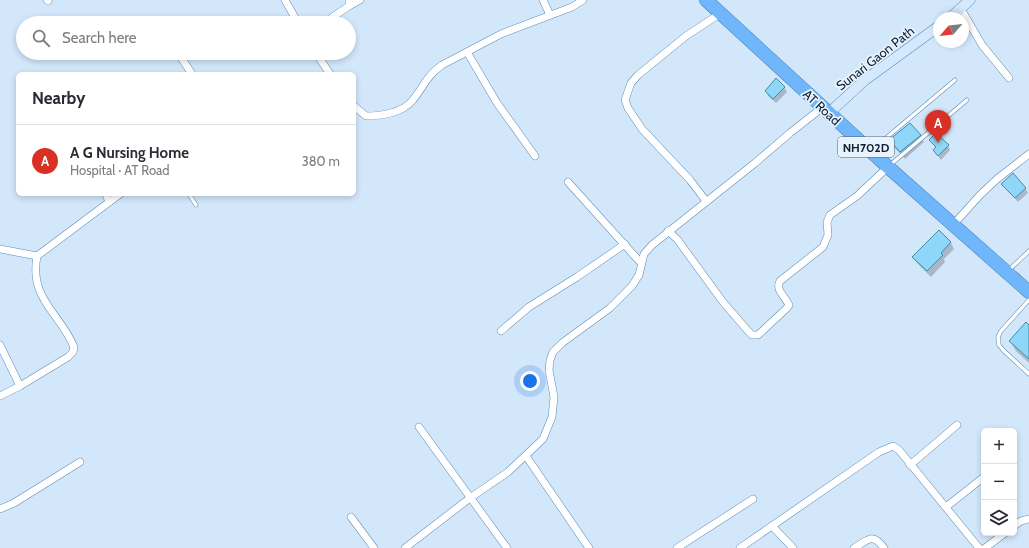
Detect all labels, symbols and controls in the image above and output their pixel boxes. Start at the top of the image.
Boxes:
north arrow [933,12,969,48]
search box [16,16,356,60]
street label: Sunari Gaon Path [833,23,917,93]
icon: search [30,27,52,49]
text: Search here [62,29,137,47]
street label: AT Road [800,86,844,128]
text: Nearby [32,88,85,108]
pin: A [925,110,951,143]
road number: NH702D [838,137,894,157]
text: A G Nursing Home [70,144,189,162]
text: A [41,153,49,169]
text: 380 m [302,153,340,169]
text: Hospital · AT Road [70,162,170,178]
your location [520,371,540,391]
map controls [981,428,1017,536]
button: + [981,428,1017,464]
button: − [981,464,1017,500]
button: layers [981,500,1017,536]

